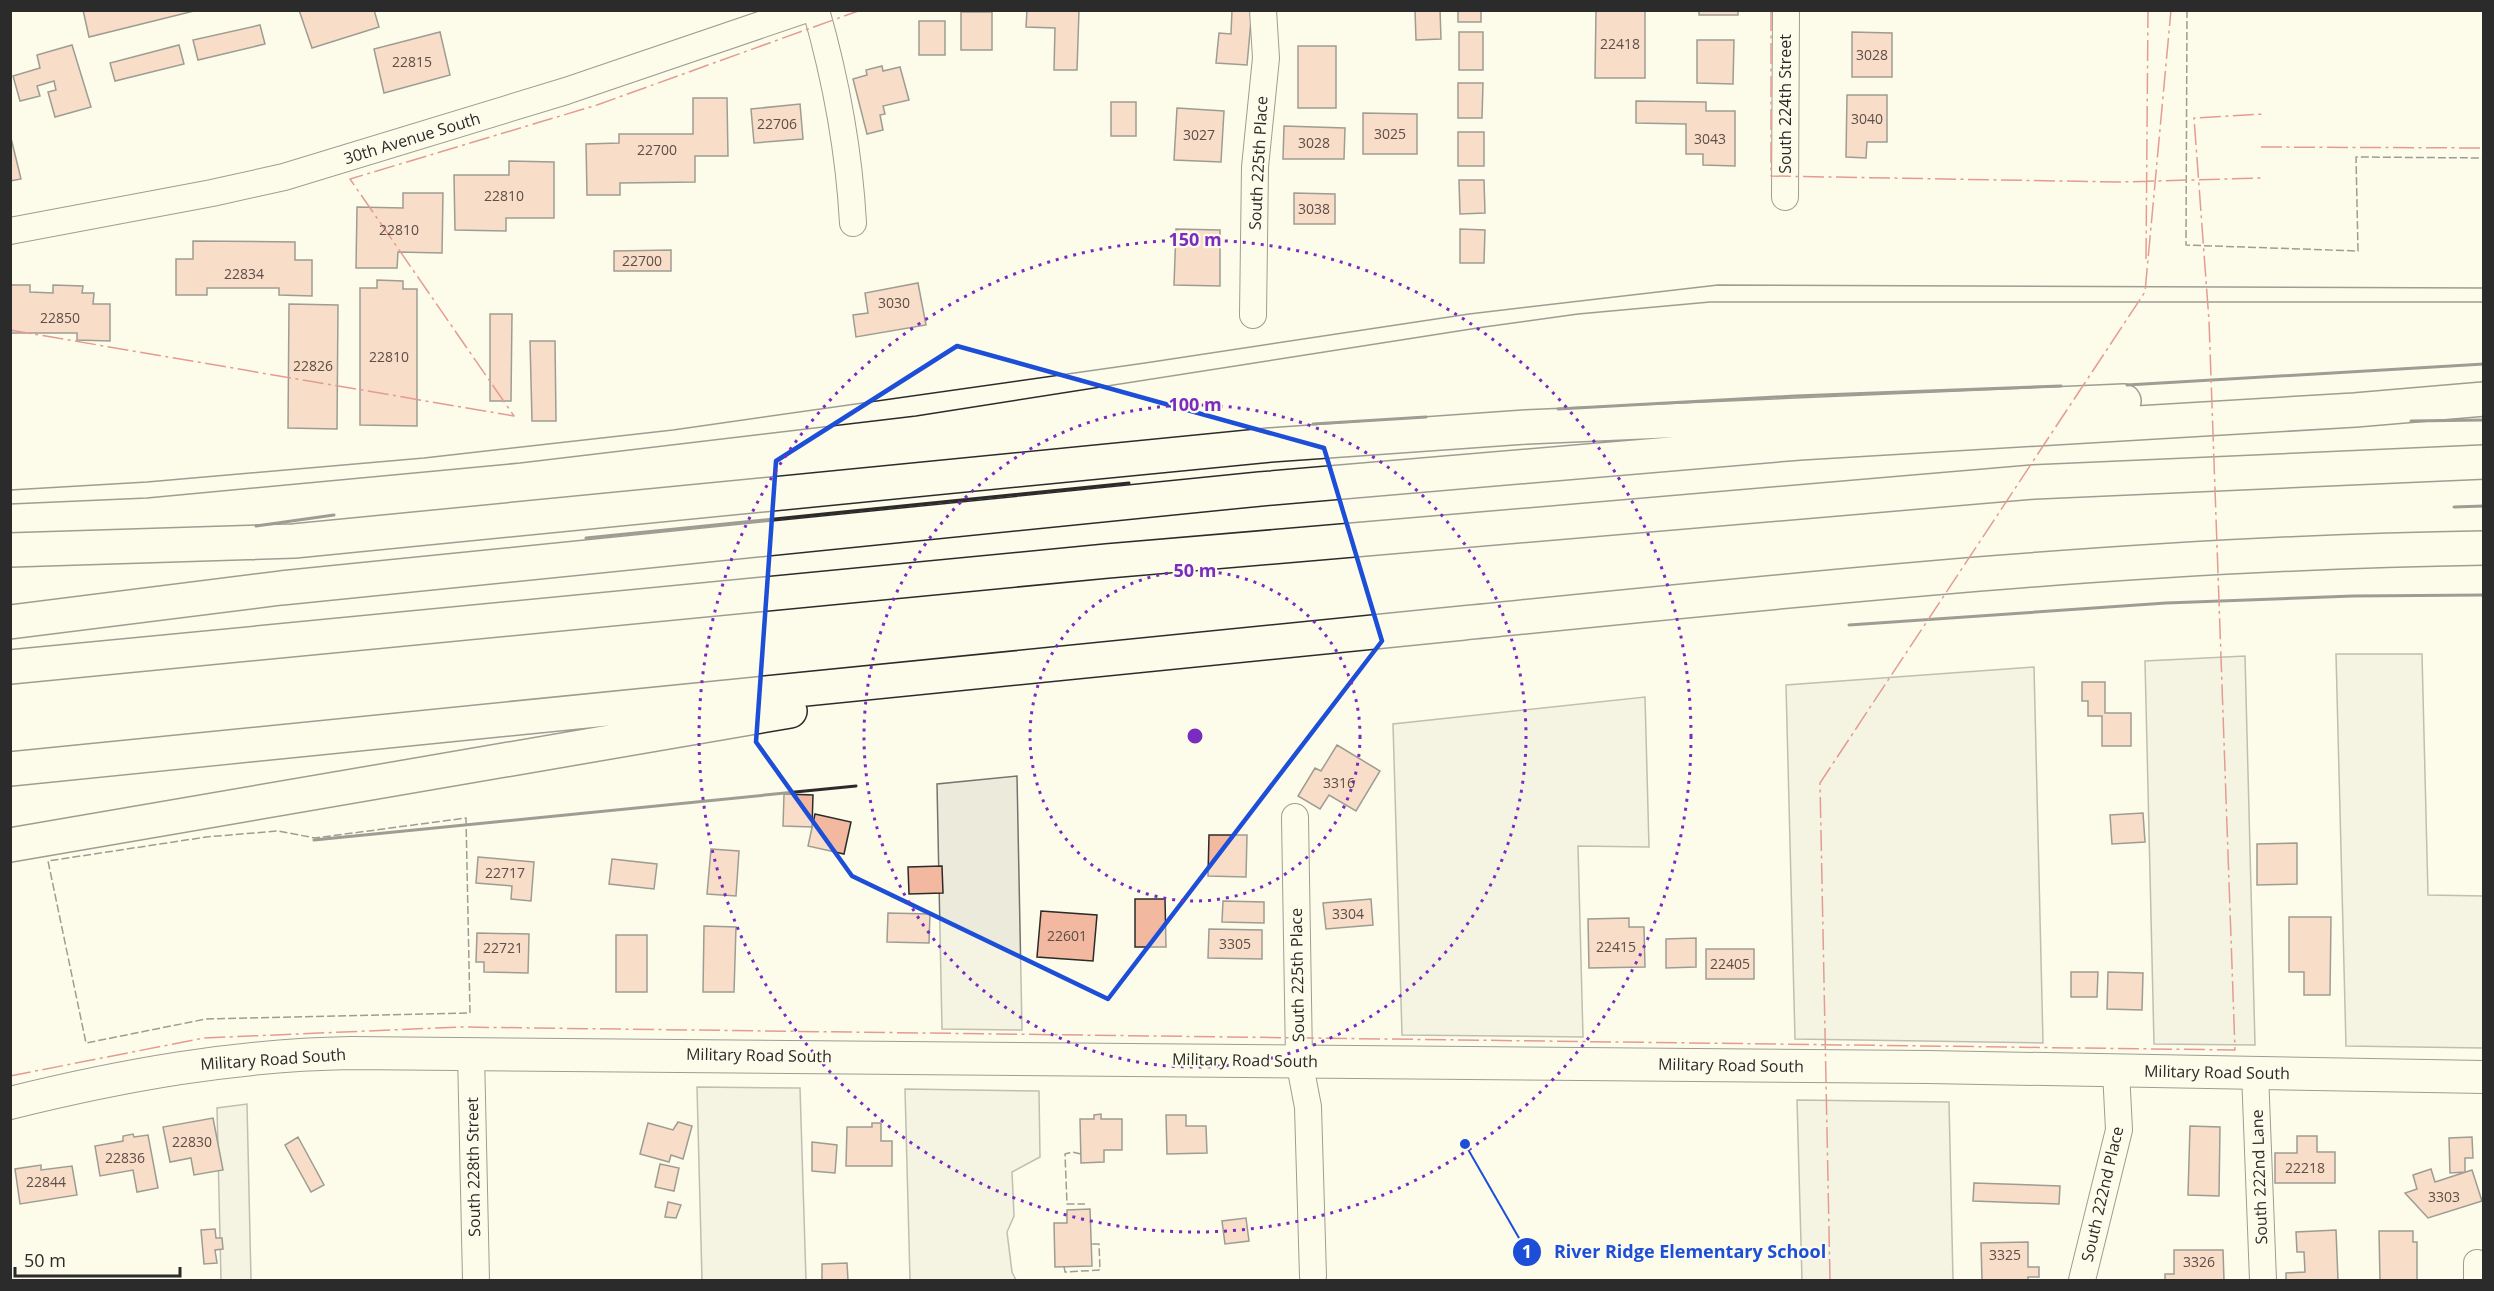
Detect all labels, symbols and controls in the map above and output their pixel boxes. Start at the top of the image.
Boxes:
house number: 22418 [1600,34,1640,53]
street label: South 224th Street [1774,34,1796,174]
house number: 3028 [1856,45,1888,64]
house number: 22815 [392,52,432,71]
street label: South 225th Place [1244,95,1272,231]
street label: 30th Avenue South [341,107,483,169]
house number: 3040 [1851,109,1883,128]
house number: 22706 [757,114,797,133]
house number: 3025 [1374,124,1406,143]
house number: 3027 [1183,125,1215,144]
house number: 3043 [1694,129,1726,148]
house number: 3028 [1298,133,1330,152]
house number: 22700 [637,140,677,159]
house number: 22810 [484,186,524,205]
house number: 3038 [1298,199,1330,218]
house number: 22810 [379,220,419,239]
text: 150 m [1168,227,1222,251]
house number: 22700 [622,251,662,270]
house number: 22834 [224,264,264,283]
house number: 3030 [878,293,910,312]
house number: 22850 [40,308,80,327]
house number: 22810 [369,347,409,366]
house number: 22826 [293,356,333,375]
text: 100 m [1168,392,1222,416]
text: 50 m [1174,558,1216,582]
centre of rings [1185,726,1205,746]
house number: 3316 [1323,773,1355,792]
house number: 22717 [485,863,525,882]
house number: 3304 [1332,904,1364,923]
street label: South 225th Place [1285,908,1309,1042]
house number: 22601 [1047,926,1087,945]
house number: 3305 [1219,934,1251,953]
house number: 22415 [1596,937,1636,956]
house number: 22721 [483,938,523,957]
house number: 22405 [1710,954,1750,973]
street label: Military Road South [199,1043,347,1075]
street label: Military Road South [686,1043,832,1067]
street label: Military Road South [1172,1048,1318,1072]
street label: Military Road South [1658,1053,1804,1077]
street label: Military Road South [2144,1060,2290,1084]
street label: South 228th Street [461,1097,485,1237]
street label: South 222nd Lane [2246,1109,2272,1245]
street label: South 222nd Place [2076,1124,2128,1264]
house number: 22830 [172,1132,212,1151]
house number: 22836 [105,1148,145,1167]
house number: 22218 [2285,1158,2325,1177]
house number: 22844 [26,1172,66,1191]
house number: 3303 [2428,1187,2460,1206]
callout: River Ridge Elementary School [1512,1234,1838,1270]
text: 1 [1522,1239,1532,1263]
text: River Ridge Elementary School [1554,1239,1826,1263]
scale bar [15,1240,180,1278]
house number: 3325 [1989,1245,2021,1264]
text: 50 m [24,1248,66,1272]
house number: 3326 [2183,1252,2215,1271]

